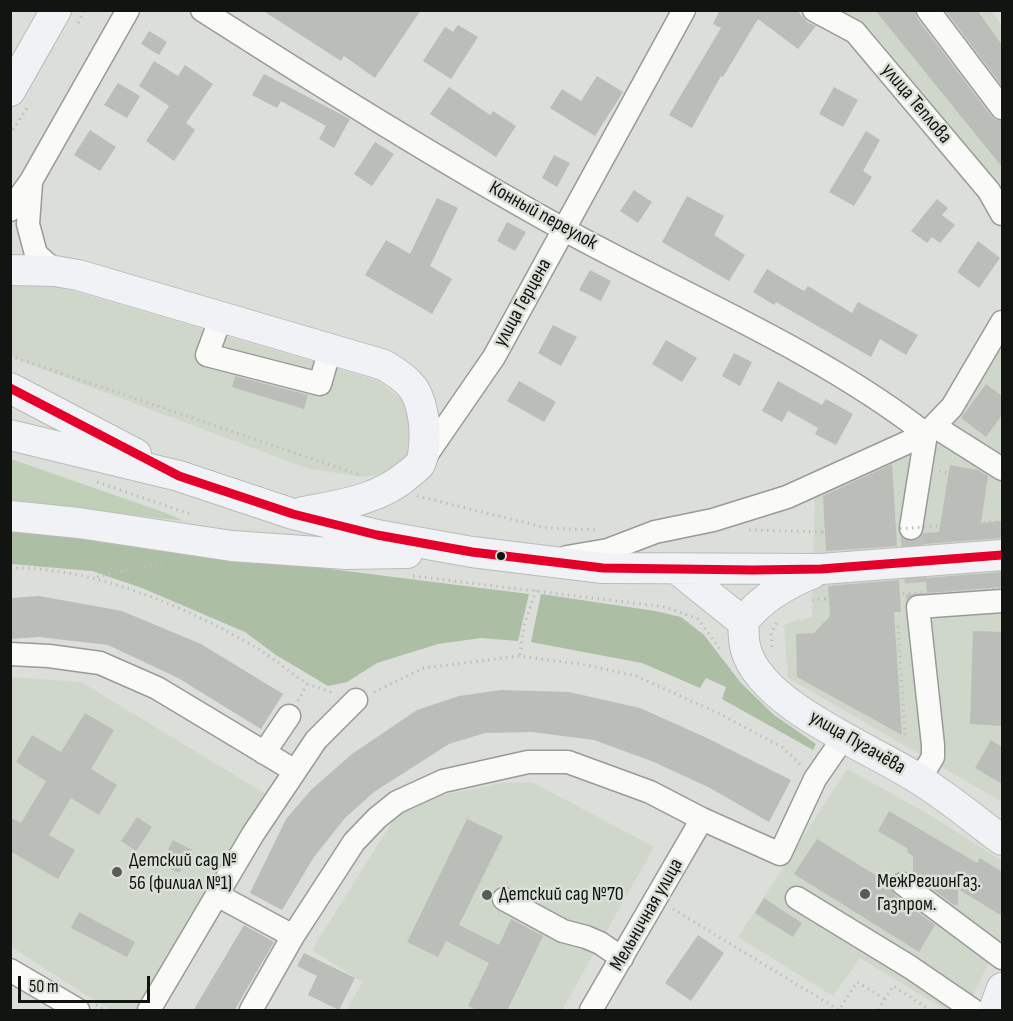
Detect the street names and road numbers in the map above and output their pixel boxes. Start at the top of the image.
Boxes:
street label: улица Теплова [876,59,956,149]
street label: Конный переулок [485,176,601,256]
street label: улица Герцена [489,255,557,351]
street label: улица Пугачёва [805,706,909,780]
street label: Мельничная улица [605,855,689,975]

